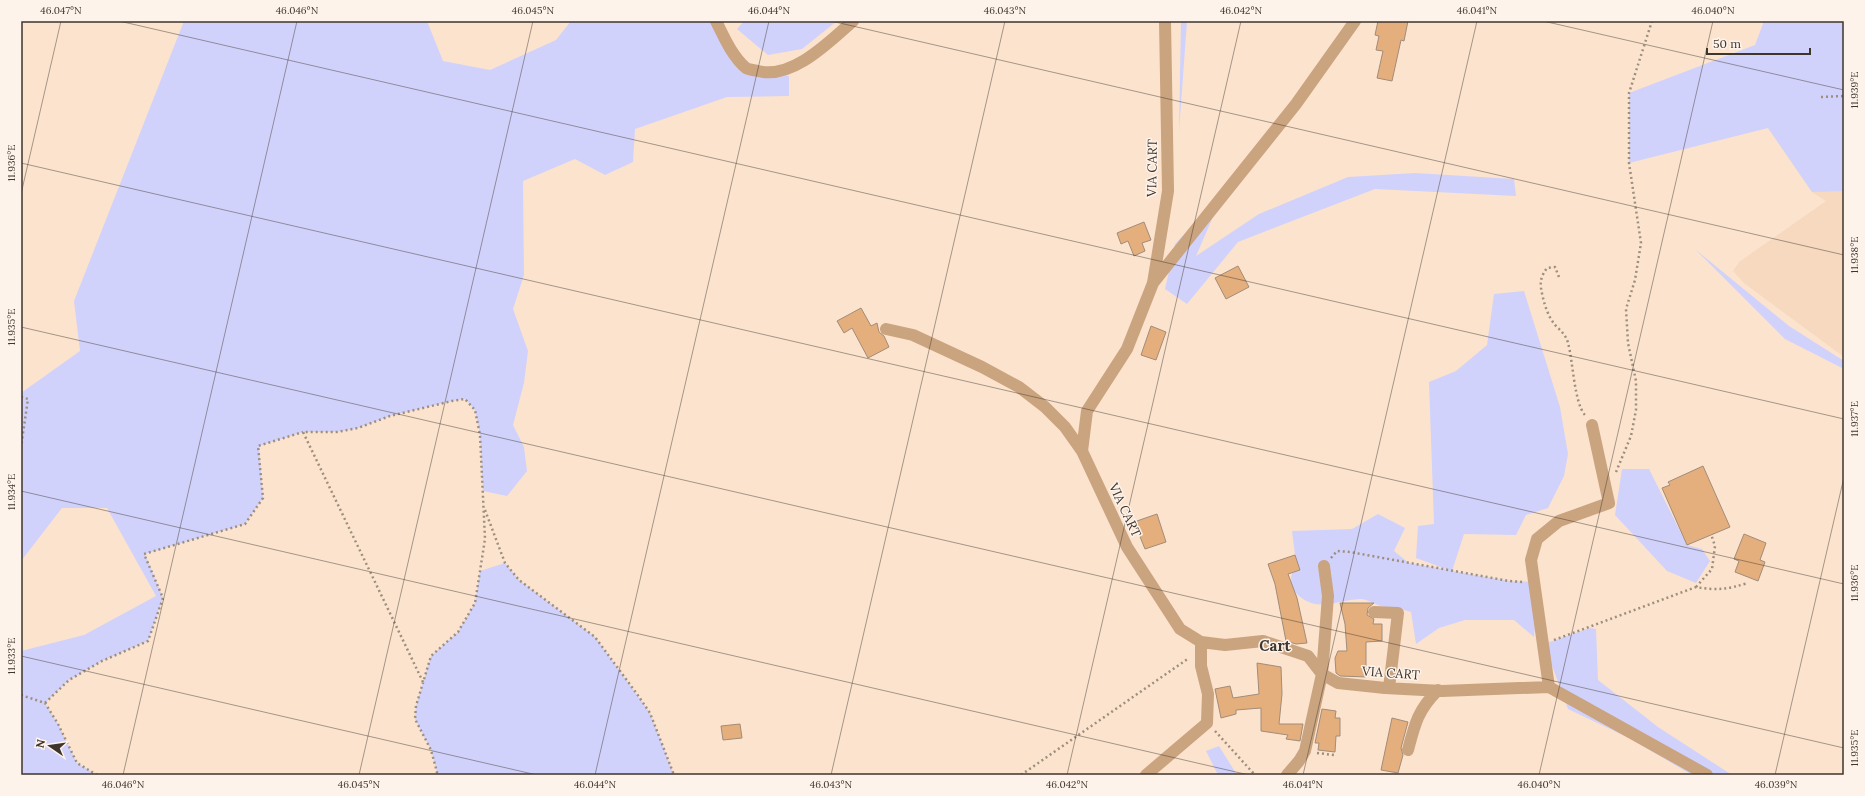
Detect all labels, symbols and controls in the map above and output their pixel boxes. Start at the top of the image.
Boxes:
text: 46.047°N [40,4,82,17]
text: 46.046°N [276,4,319,17]
text: 46.045°N [512,4,555,17]
text: 46.044°N [748,4,790,17]
text: 46.043°N [984,4,1027,17]
text: 46.042°N [1220,4,1262,17]
text: 46.041°N [1457,4,1498,17]
text: 46.040°N [1691,4,1735,17]
scale bar [1707,30,1810,56]
text: 50 m [1713,36,1741,51]
text: 11.939°E [1848,71,1861,109]
street label: VIA CART [1143,138,1161,198]
text: 11.936°E [5,144,18,182]
text: 11.938°E [1848,237,1861,273]
text: 11.935°E [5,309,18,345]
text: 11.937°E [1848,401,1861,437]
text: 11.934°E [5,474,18,510]
street label: VIA CART [1105,479,1145,540]
text: 11.936°E [1848,564,1861,602]
district label: Cart [1259,636,1292,655]
text: 11.933°E [5,638,18,674]
street label: VIA CART [1360,662,1421,684]
north arrow [30,726,70,766]
text: 11.935°E [1848,730,1861,766]
text: N [32,738,48,749]
text: 46.046°N [102,778,145,791]
text: 46.045°N [338,778,381,791]
text: 46.044°N [574,778,616,791]
text: 46.043°N [810,778,853,791]
text: 46.042°N [1046,778,1088,791]
text: 46.041°N [1283,778,1324,791]
text: 46.040°N [1517,778,1561,791]
text: 46.039°N [1755,778,1798,791]

